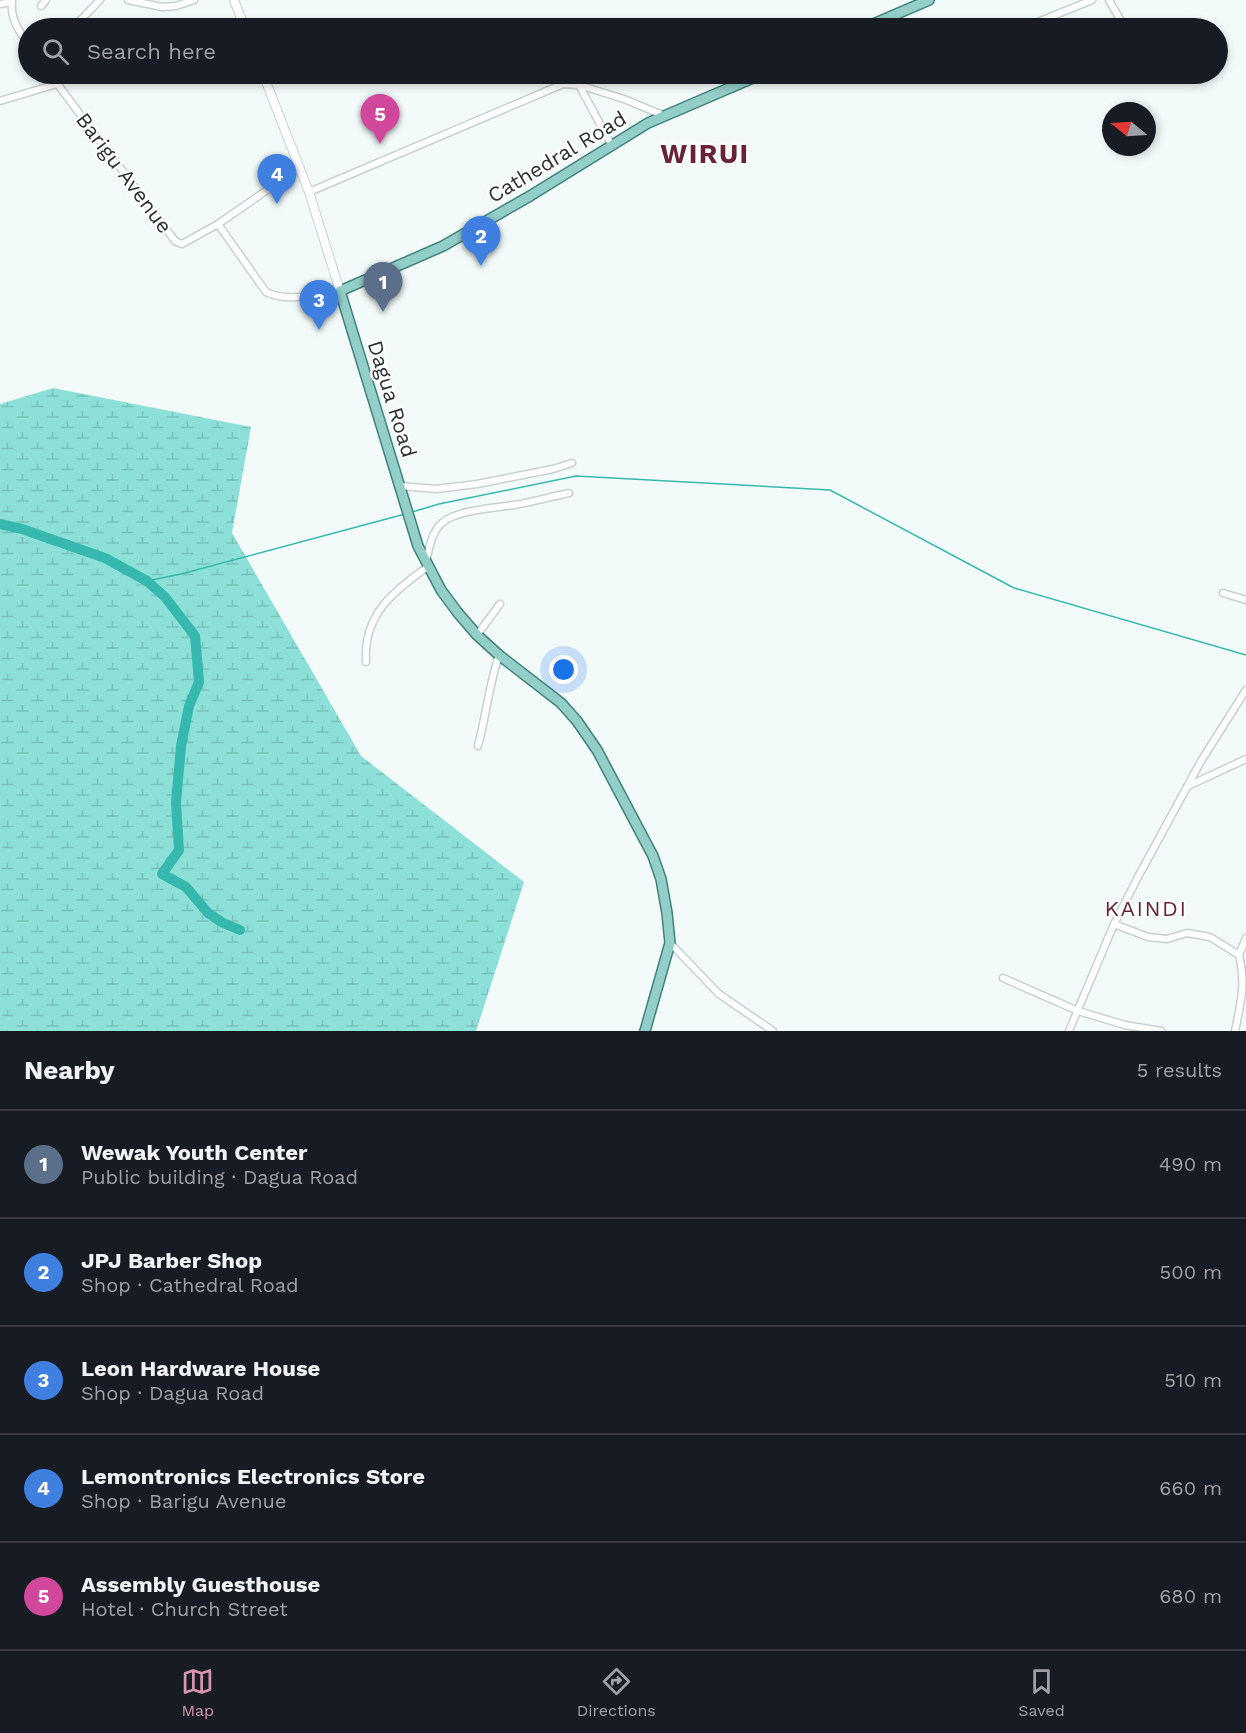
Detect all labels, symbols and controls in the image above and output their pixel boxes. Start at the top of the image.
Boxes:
search box [18,18,1228,84]
icon: search [39,35,72,68]
text: Search here [87,39,216,64]
pin: 5 [360,94,400,144]
north arrow [1102,102,1156,156]
street label: Cathedral Road [483,105,631,208]
street label: Barigu Avenue [71,107,178,238]
district label: WIRUI [660,138,750,170]
pin: 4 [258,154,296,204]
pin: 2 [462,216,500,266]
pin: 1 [364,262,403,312]
pin: 3 [300,280,338,330]
street label: Dagua Road [363,337,422,460]
your location [549,655,578,684]
district label: KAINDI [1105,896,1188,921]
text: Nearby [24,1055,115,1085]
text: 5 results [1137,1058,1222,1082]
text: Wewak Youth Center [81,1140,307,1165]
text: 1 [39,1152,48,1176]
text: 490 m [1159,1152,1222,1176]
text: Public building · Dagua Road [81,1165,358,1189]
text: JPJ Barber Shop [81,1248,262,1273]
text: 2 [38,1260,49,1284]
text: 500 m [1160,1260,1222,1284]
text: Shop · Cathedral Road [81,1273,299,1297]
text: Leon Hardware House [81,1356,320,1381]
text: 3 [38,1368,49,1392]
text: 510 m [1164,1368,1222,1392]
text: Shop · Dagua Road [81,1381,264,1405]
text: Lemontronics Electronics Store [81,1464,425,1489]
text: 4 [37,1476,50,1500]
text: 660 m [1159,1476,1222,1500]
text: Shop · Barigu Avenue [81,1489,287,1513]
text: Assembly Guesthouse [81,1572,320,1597]
text: 5 [38,1584,49,1608]
text: 680 m [1159,1584,1222,1608]
text: Hotel · Church Street [81,1597,288,1621]
tab: Map [181,1665,214,1720]
tab: Directions [577,1665,656,1720]
tab: Saved [1018,1665,1065,1720]

